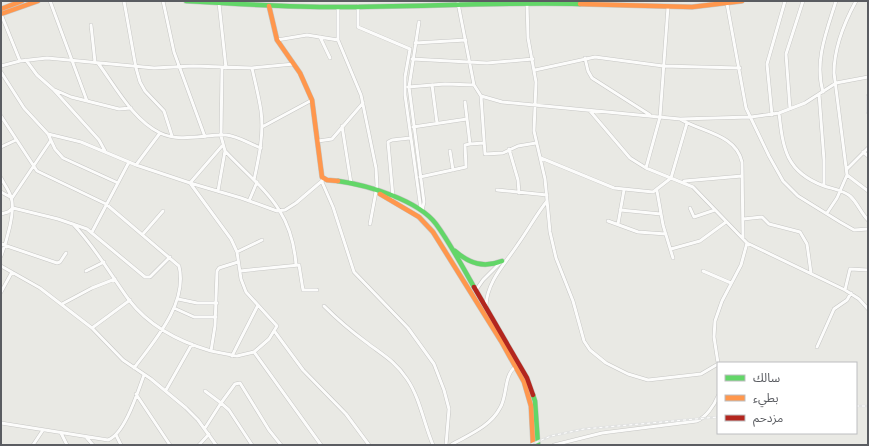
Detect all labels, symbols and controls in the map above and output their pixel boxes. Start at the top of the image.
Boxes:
legend [717,362,857,434]
text: سالك [753,371,780,384]
text: بطيء [753,391,779,408]
text: مزدحم [753,411,783,427]

